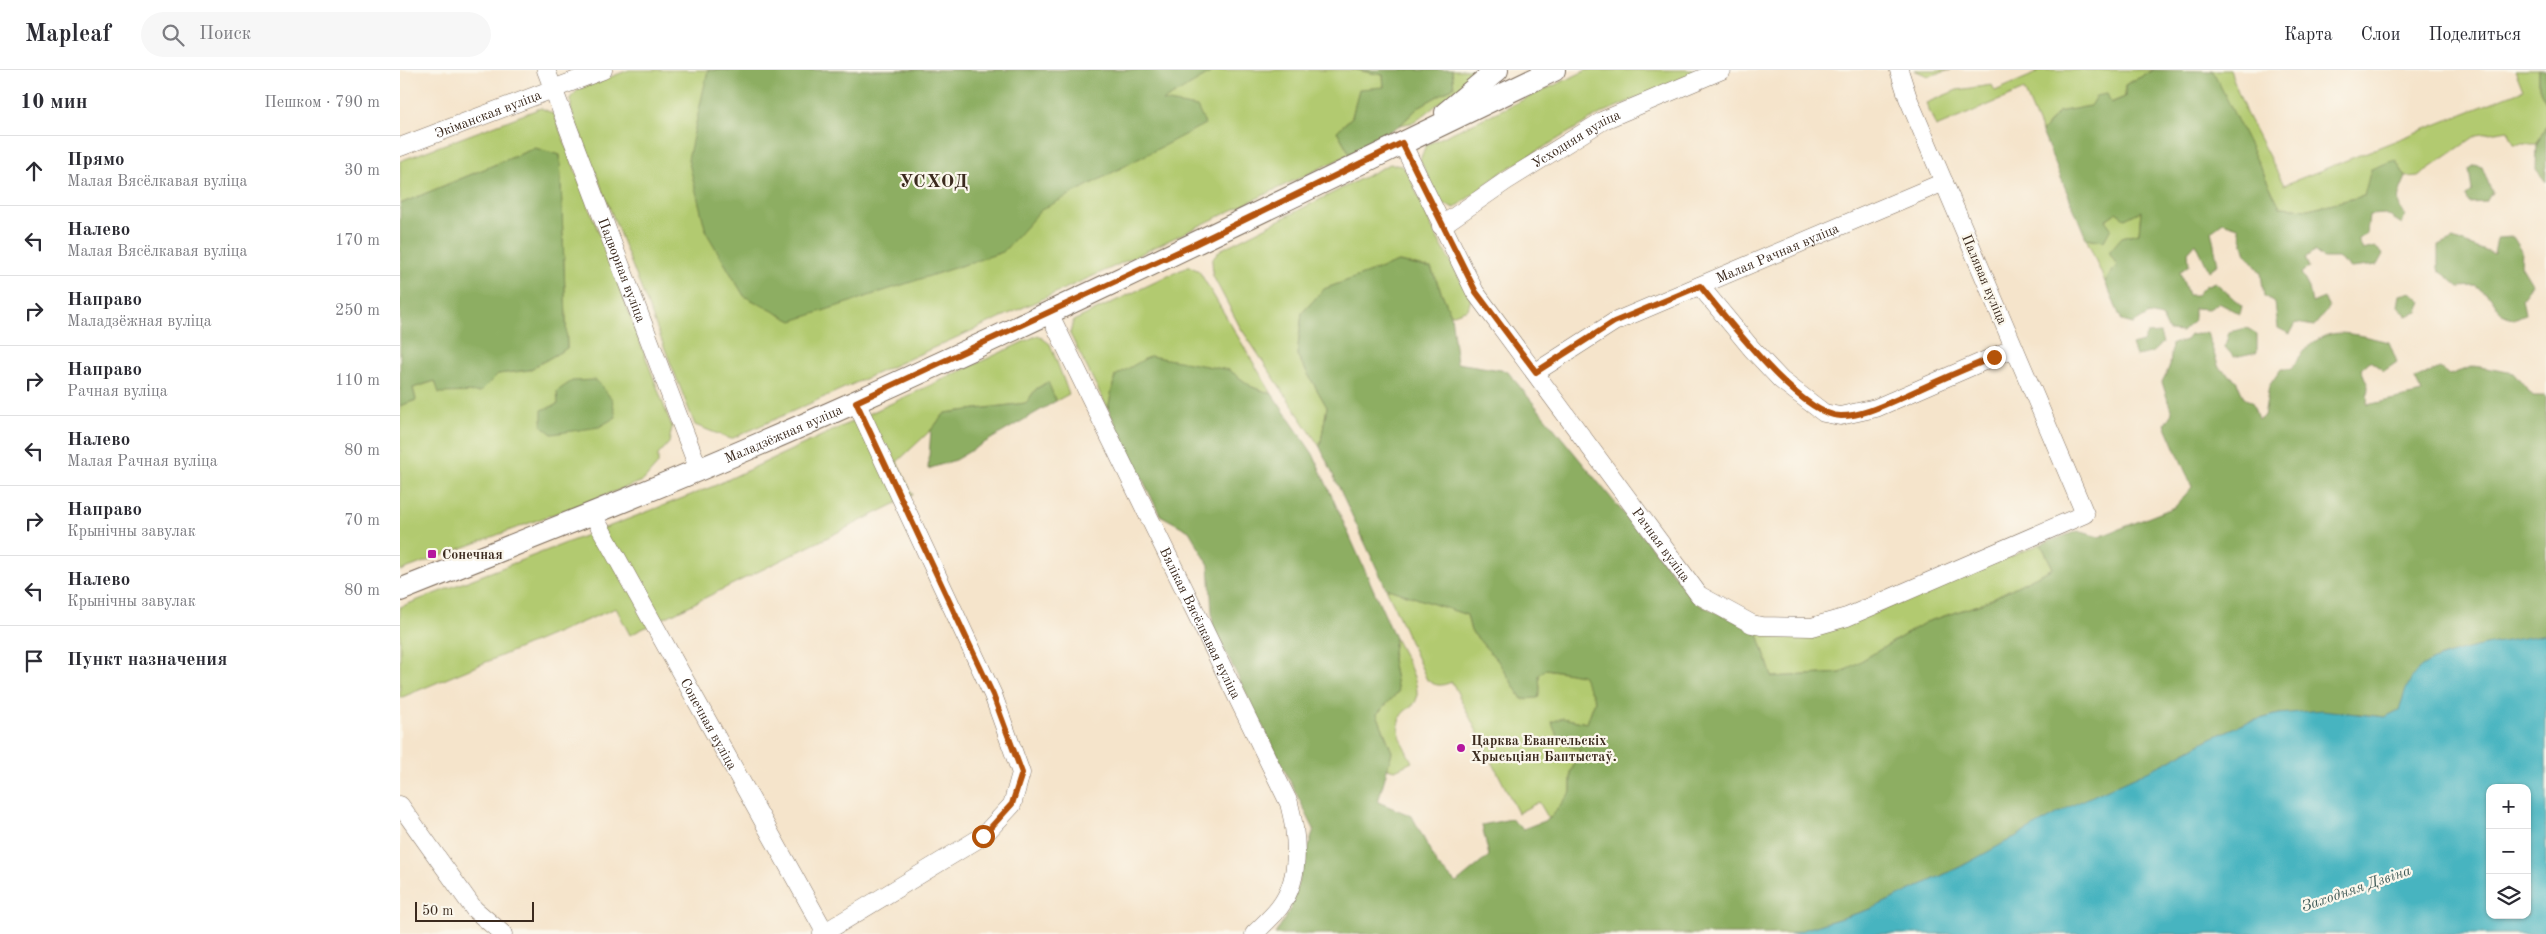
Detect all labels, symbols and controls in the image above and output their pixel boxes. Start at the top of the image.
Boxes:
search box [141,12,491,57]
icon: search [159,21,187,49]
text: Mapleaf [25,23,111,47]
text: Поиск [199,25,251,44]
text: Карта [2284,26,2333,44]
text: Слои [2361,26,2400,44]
text: Поделиться [2428,26,2521,44]
street label: Экіманская вуліца [433,88,543,141]
text: 10 мин [20,92,88,113]
text: Пешком · 790 m [264,95,380,111]
street label: Усходняя вуліца [1530,108,1623,171]
text: Прямо [67,151,125,170]
icon: ahead [20,157,48,185]
text: 30 m [344,163,380,179]
district label: УСХОД [899,173,969,192]
text: Малая Вясёлкавая вуліца [67,174,247,190]
street label: Падворная вуліца [595,216,648,324]
text: Налево [67,221,130,240]
street label: Малая Рачная вуліца [1714,221,1841,286]
icon: left [20,227,48,255]
text: 170 m [335,233,380,249]
street label: Палявая вуліца [1959,233,2009,326]
text: Малая Вясёлкавая вуліца [67,244,247,260]
text: Направо [67,291,142,310]
icon: right [20,297,48,325]
text: 250 m [335,303,380,319]
text: Маладзёжная вуліца [67,314,212,330]
route end [1983,346,2006,369]
text: Направо [67,361,142,380]
icon: right [20,367,48,395]
text: 110 m [335,373,380,389]
text: Рачная вуліца [67,384,168,400]
street label: Маладзёжная вуліца [723,403,845,466]
text: Налево [67,431,130,450]
icon: left [20,437,48,465]
text: 80 m [344,443,380,459]
text: Малая Рачная вуліца [67,454,218,470]
text: Направо [67,501,142,520]
street label: Рачная вуліца [1629,506,1693,585]
icon: right [20,507,48,535]
text: 70 m [344,513,380,529]
text: Крынічны завулак [67,524,196,540]
street label: Вялікая Вясёлкавая вуліца [1157,545,1243,701]
marker: Сонечная [426,548,438,560]
place label: Сонечная [442,548,503,562]
text: Налево [67,571,130,590]
icon: left [20,577,48,605]
text: 80 m [344,583,380,599]
text: Крынічны завулак [67,594,196,610]
icon: arrive [20,647,48,675]
text: Пункт назначения [67,651,227,670]
street label: Сонечная вуліца [677,676,739,772]
place label: Царква Евангельскіх Хрысьціян Баптыстаў. [1471,734,1617,764]
marker: Царква Евангельскіх Хрысьціян Баптыстаў. [1455,742,1467,754]
map controls [2486,784,2531,919]
button: + [2486,784,2531,829]
route start [972,825,995,848]
button: − [2486,829,2531,874]
water label: Заходняя Дзвіна [2299,863,2413,915]
button: layers [2486,874,2531,919]
scale bar [415,899,534,922]
text: 50 m [422,904,453,918]

